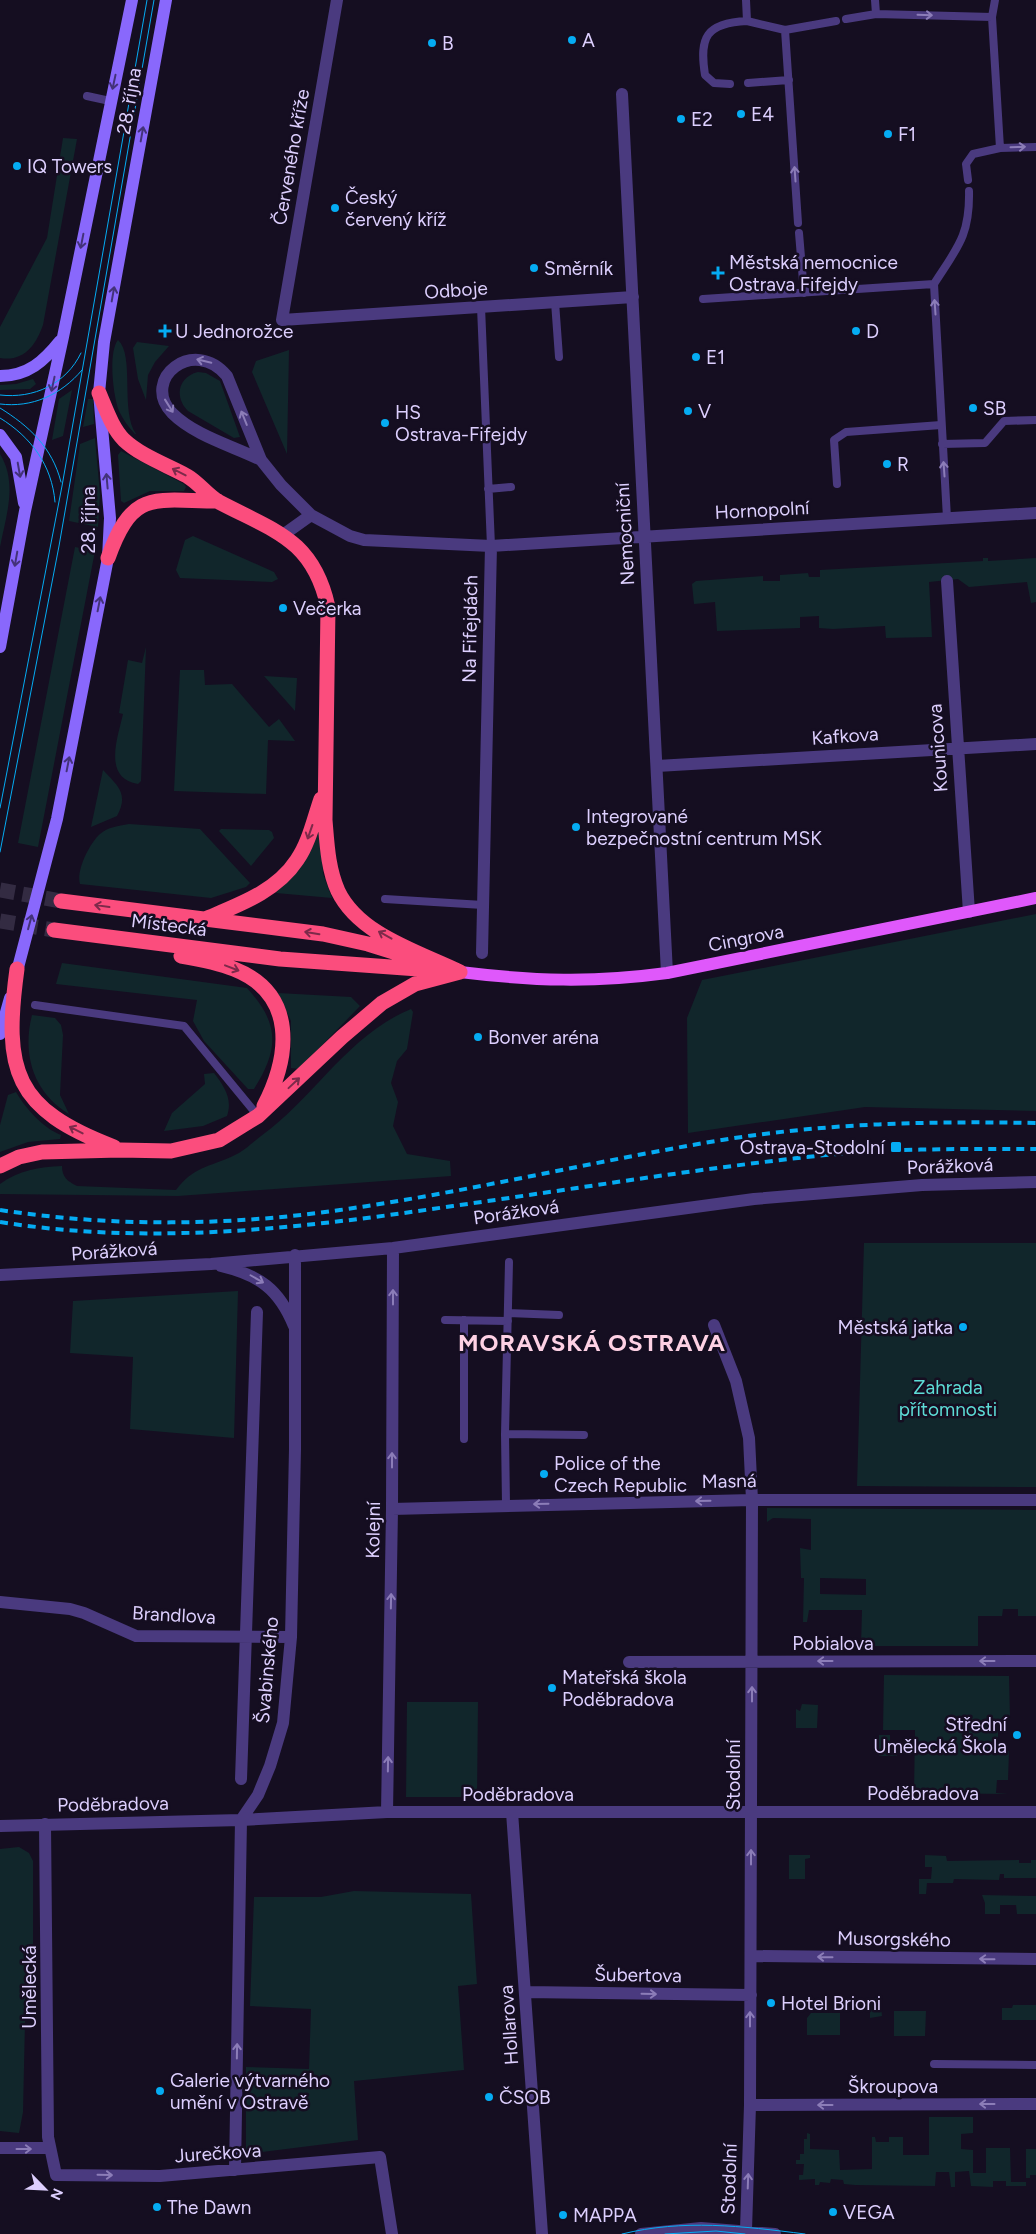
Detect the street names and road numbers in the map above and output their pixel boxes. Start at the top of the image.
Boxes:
street label: 28. října [112,66,146,136]
street label: Červeného kříže [268,87,314,227]
street label: Odboje [424,276,488,304]
street label: Nemocniční [611,480,639,586]
street label: 28. října [77,486,100,554]
street label: Hornopolní [714,496,812,524]
street label: Na Fifejdách [458,575,482,683]
street label: Kounicova [923,703,953,793]
street label: Kafkova [811,722,879,750]
street label: Místecká [130,909,208,941]
street label: Cingrova [706,919,786,957]
street label: Porážková [906,1153,994,1179]
street label: Porážková [472,1195,560,1229]
street label: Porážková [70,1237,158,1265]
street label: Masná [701,1469,757,1493]
street label: Kolejní [361,1500,385,1559]
street label: Brandlova [132,1601,216,1629]
street label: Švabinského [251,1616,283,1724]
street label: Pobialova [792,1632,874,1655]
street label: Stodolní [722,1738,745,1811]
street label: Poděbradova [867,1782,979,1805]
street label: Poděbradova [462,1783,574,1806]
street label: Poděbradova [57,1792,169,1816]
street label: Musorgského [837,1927,951,1951]
street label: Umělecká [18,1945,41,2029]
street label: Šubertova [594,1963,682,1987]
street label: Hollarova [495,1984,523,2066]
street label: Škroupova [848,2075,938,2098]
street label: Jurečkova [174,2139,262,2167]
street label: Stodolní [716,2141,742,2215]

